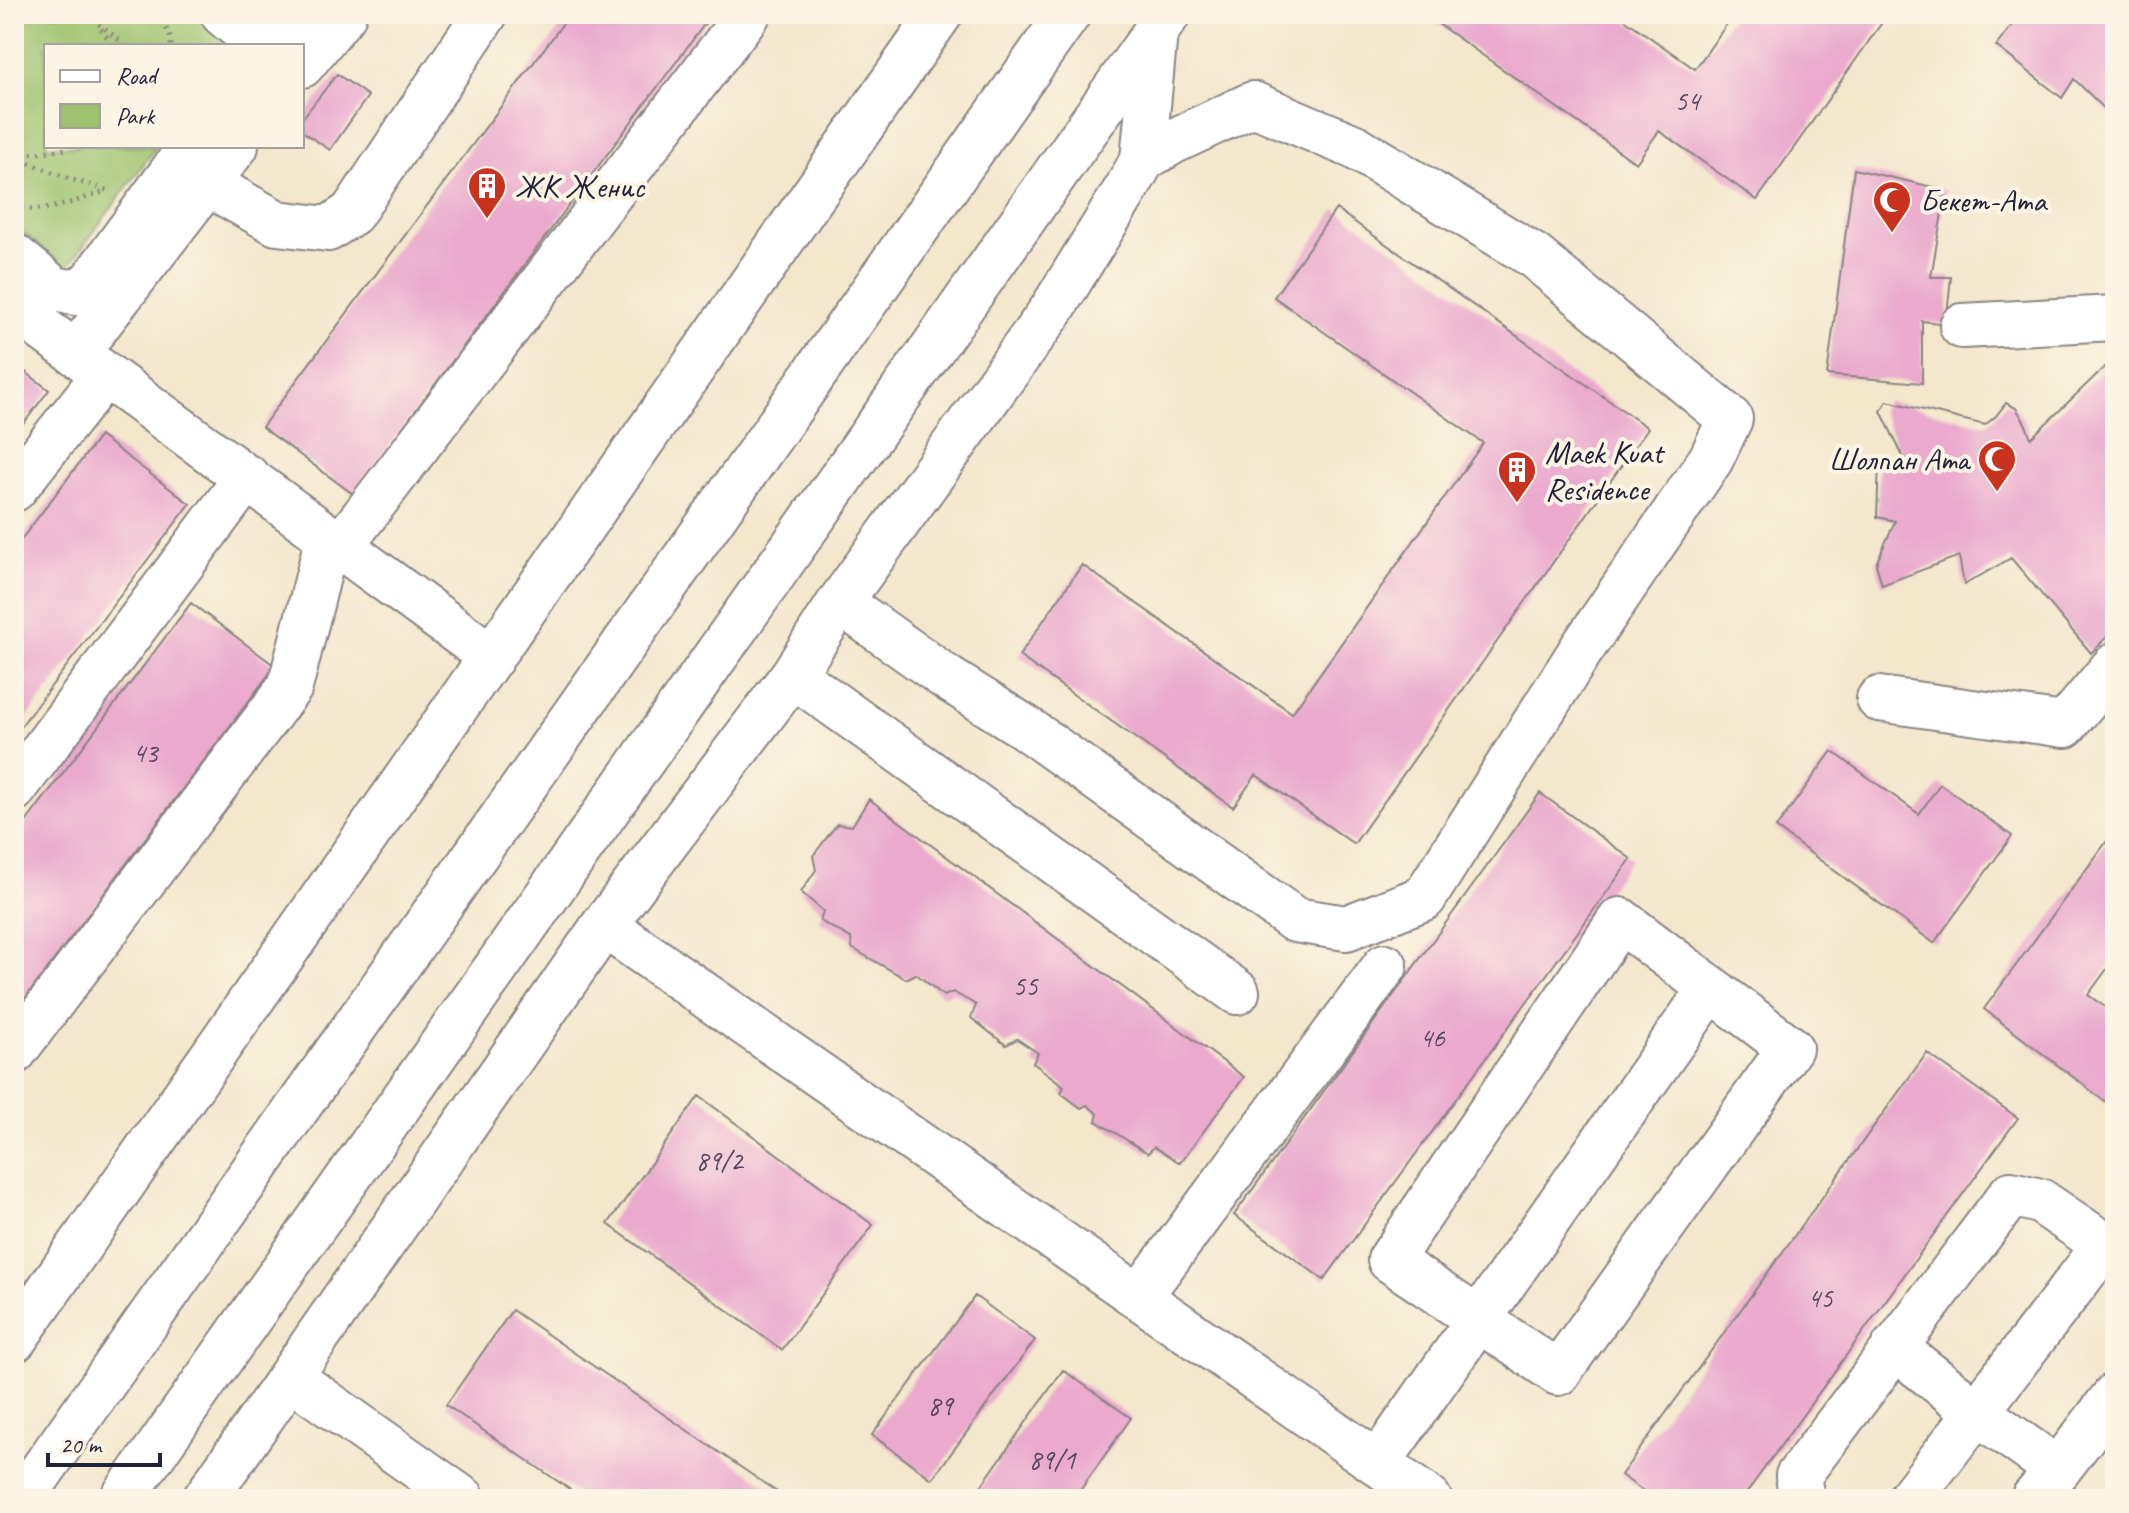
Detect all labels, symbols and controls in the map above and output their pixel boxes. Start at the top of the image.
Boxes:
legend [44,44,304,148]
text: Road [116,61,160,91]
house number: 54 [1674,83,1702,118]
text: Park [116,101,156,131]
building icon: ЖК Женис [466,165,508,220]
place label: ЖК Женис [515,166,646,207]
mosque icon: Бекет-Ата [1871,179,1913,234]
place label: Бекет-Ата [1920,180,2048,221]
place label: Maek Kuat Residence [1545,432,1666,510]
mosque icon: Шолпан Ата [1976,438,2018,493]
place label: Шолпан Ата [1829,439,1972,480]
building icon: Maek Kuat Residence [1496,449,1538,504]
house number: 43 [132,735,160,770]
house number: 55 [1012,968,1039,1003]
house number: 46 [1419,1020,1446,1055]
house number: 89/2 [695,1143,745,1178]
house number: 45 [1807,1280,1834,1315]
house number: 89 [927,1388,955,1423]
scale bar [48,1417,160,1467]
text: 20 m [60,1430,103,1460]
house number: 89/1 [1028,1442,1077,1477]

